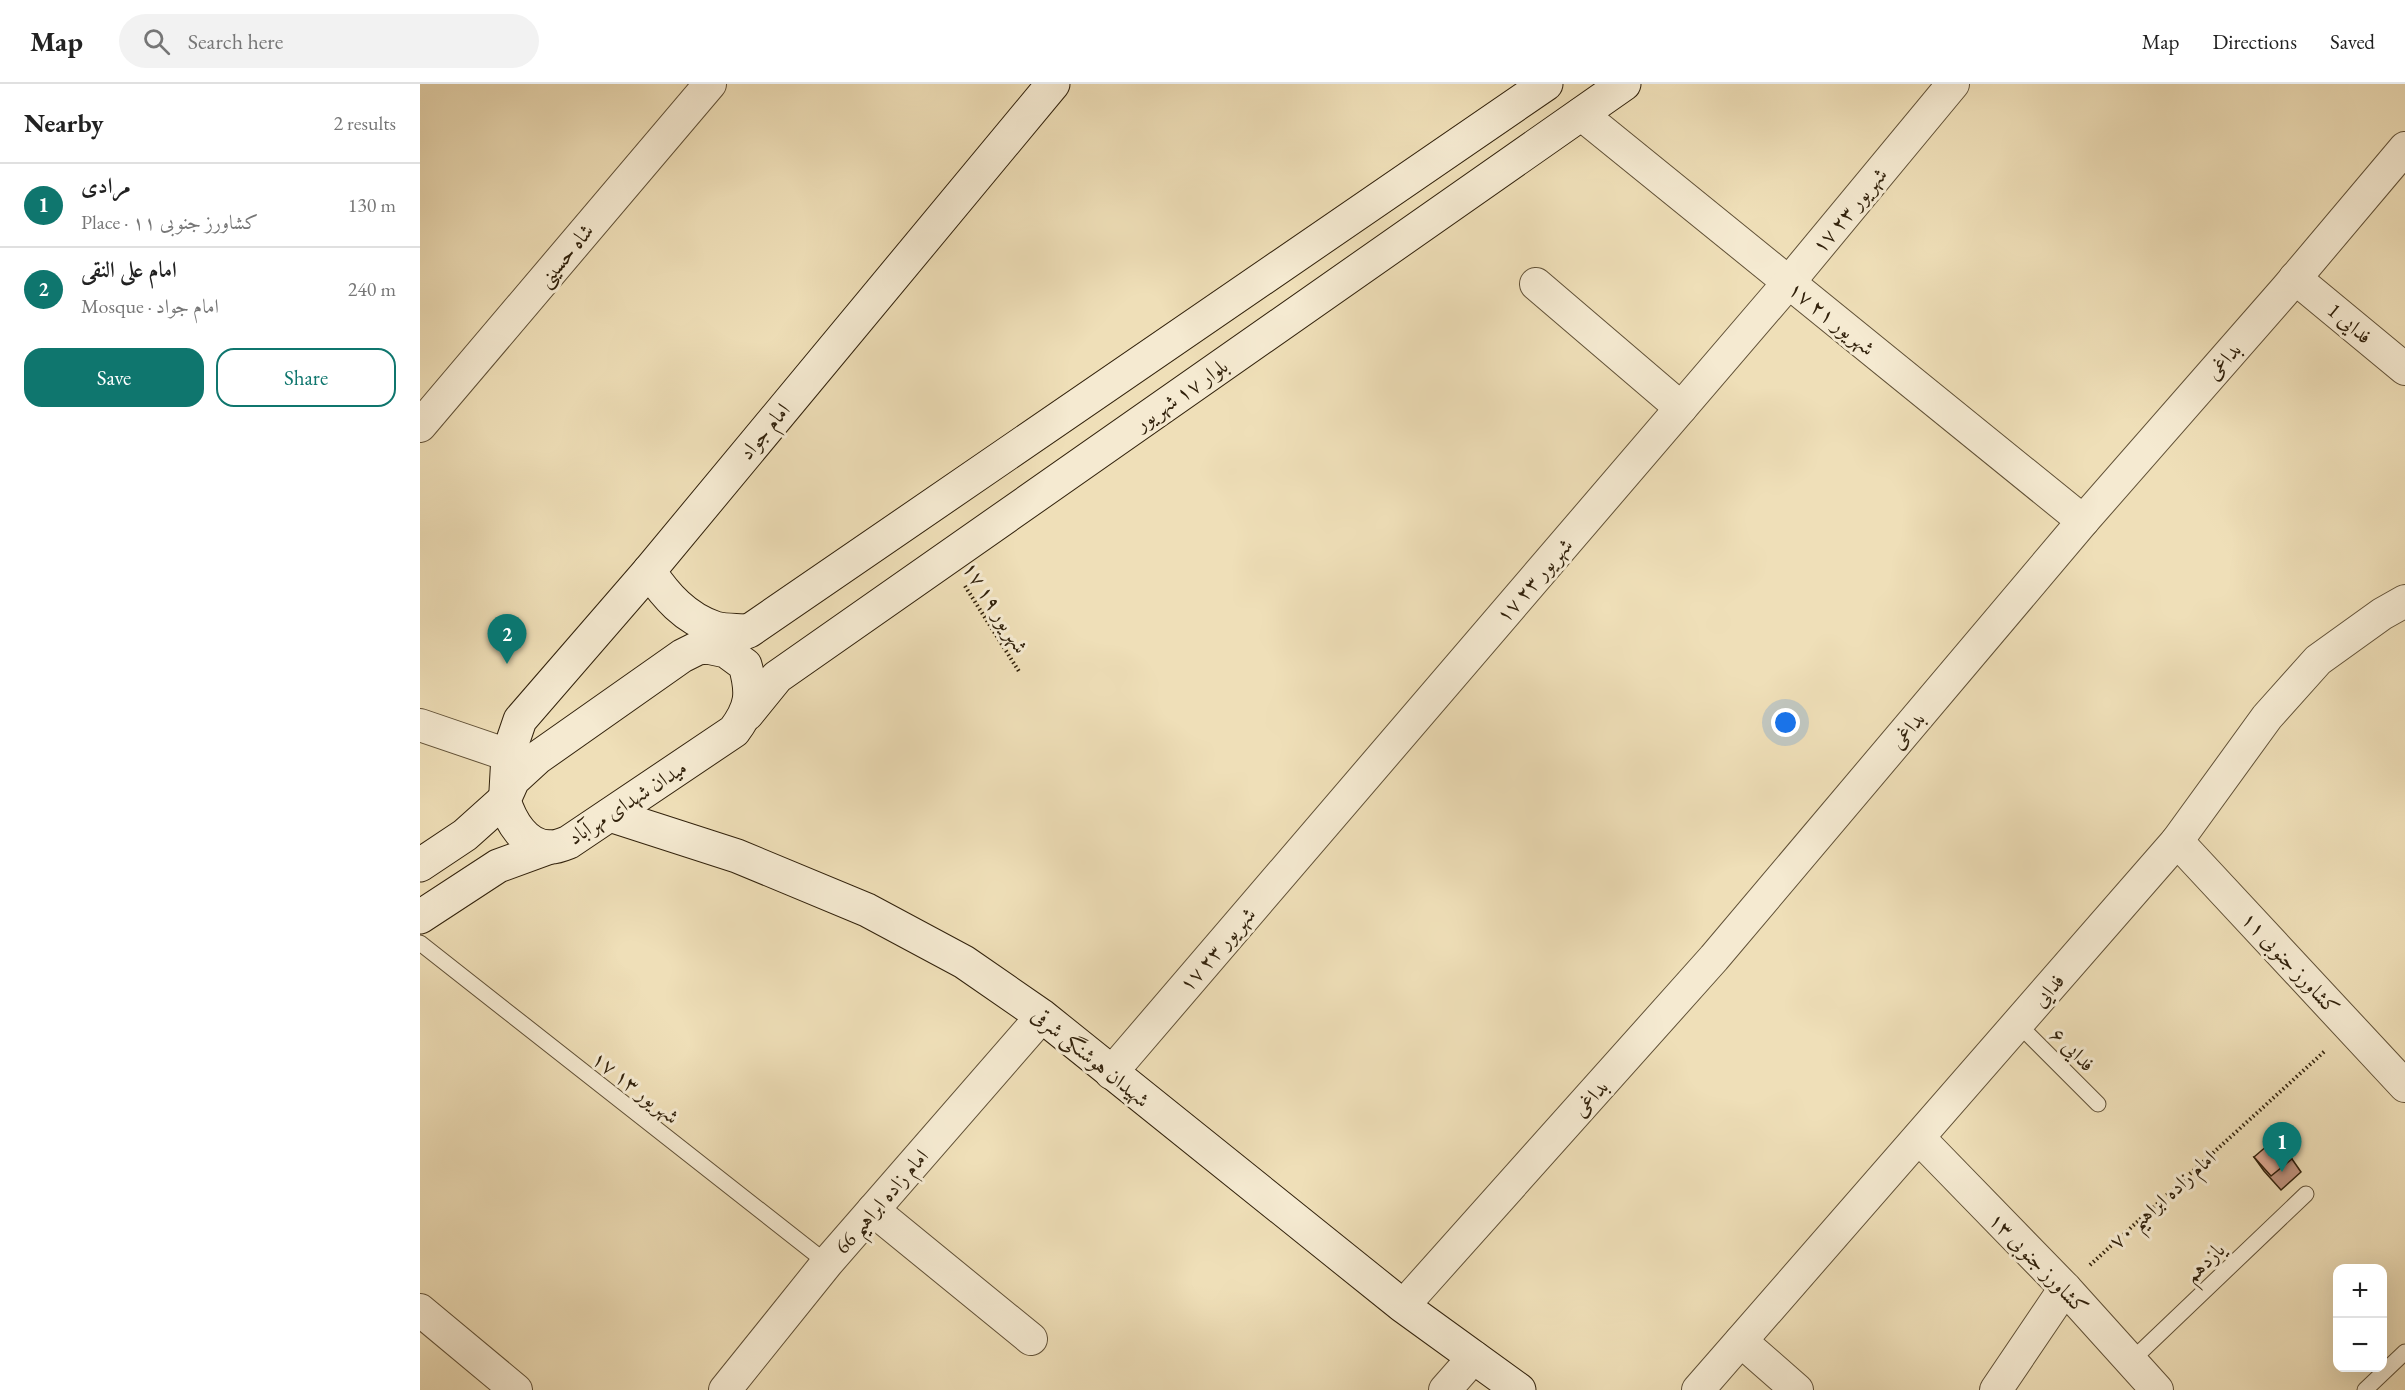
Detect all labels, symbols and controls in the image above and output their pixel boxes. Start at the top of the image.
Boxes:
search box [119,14,539,68]
text: Map [30,23,83,59]
icon: search [140,25,173,58]
text: Search here [188,27,283,56]
text: Map [2142,28,2179,55]
text: Directions [2212,28,2297,55]
text: Saved [2330,28,2375,55]
text: Nearby [24,106,104,140]
text: 2 results [333,110,396,136]
street label: ۱۷ شهریور ۲۳ [1805,162,1893,259]
text: مرادی [81,171,131,200]
text: 1 [38,192,49,218]
text: 130 m [348,192,396,218]
text: Place · کشاورز جنوبی ۱۱ [81,209,258,235]
street label: شاه حسینی [531,218,601,294]
text: امام علی النقی [81,255,177,284]
street label: ۱۷ شهریور ۲۱ [1783,275,1881,362]
text: 2 [38,276,49,302]
text: 240 m [348,276,396,302]
text: Mosque · امام جواد [81,293,219,319]
street label: فدایی 1 [2321,296,2378,350]
street label: بداغی [2199,337,2247,385]
button: Save [24,348,204,407]
button: Share [216,348,396,407]
street label: بلوار ۱۷ شهریور [1127,352,1234,438]
street label: امام جواد [732,397,799,468]
street label: ۱۷ شهریور ۲۳ [1490,532,1579,629]
street label: ۱۷ شهریور ۱۹ [956,556,1035,659]
pin: 2 [488,614,526,664]
street label: بداغی [1884,706,1930,754]
your location [1771,708,1800,737]
street label: میدان شهدای مهرآباد [562,753,692,851]
street label: ۱۷ شهریور ۲۳ [1173,901,1262,998]
street label: کشاورز جنوبی ۱۱ [2235,906,2346,1022]
street label: فدایی [2026,968,2071,1013]
street label: شهیدان هوشنگی شرقی [1026,1001,1156,1114]
street label: فدایی ۶ [2044,1021,2101,1078]
street label: ۱۷ شهریور ۱۳ [586,1044,685,1130]
street label: بداغی [1566,1074,1614,1122]
pin: 1 [2262,1122,2302,1172]
street label: امام زاده ابراهیم 66 [828,1143,940,1264]
street label: امام زاده ابراهیم ۷۰ [2103,1144,2226,1260]
street label: کشاورز جنوبی ۱۳ [1982,1206,2095,1321]
street label: یازدهم [2178,1235,2236,1293]
map controls [2333,1264,2387,1372]
button: + [2333,1264,2387,1318]
button: − [2333,1318,2387,1372]

